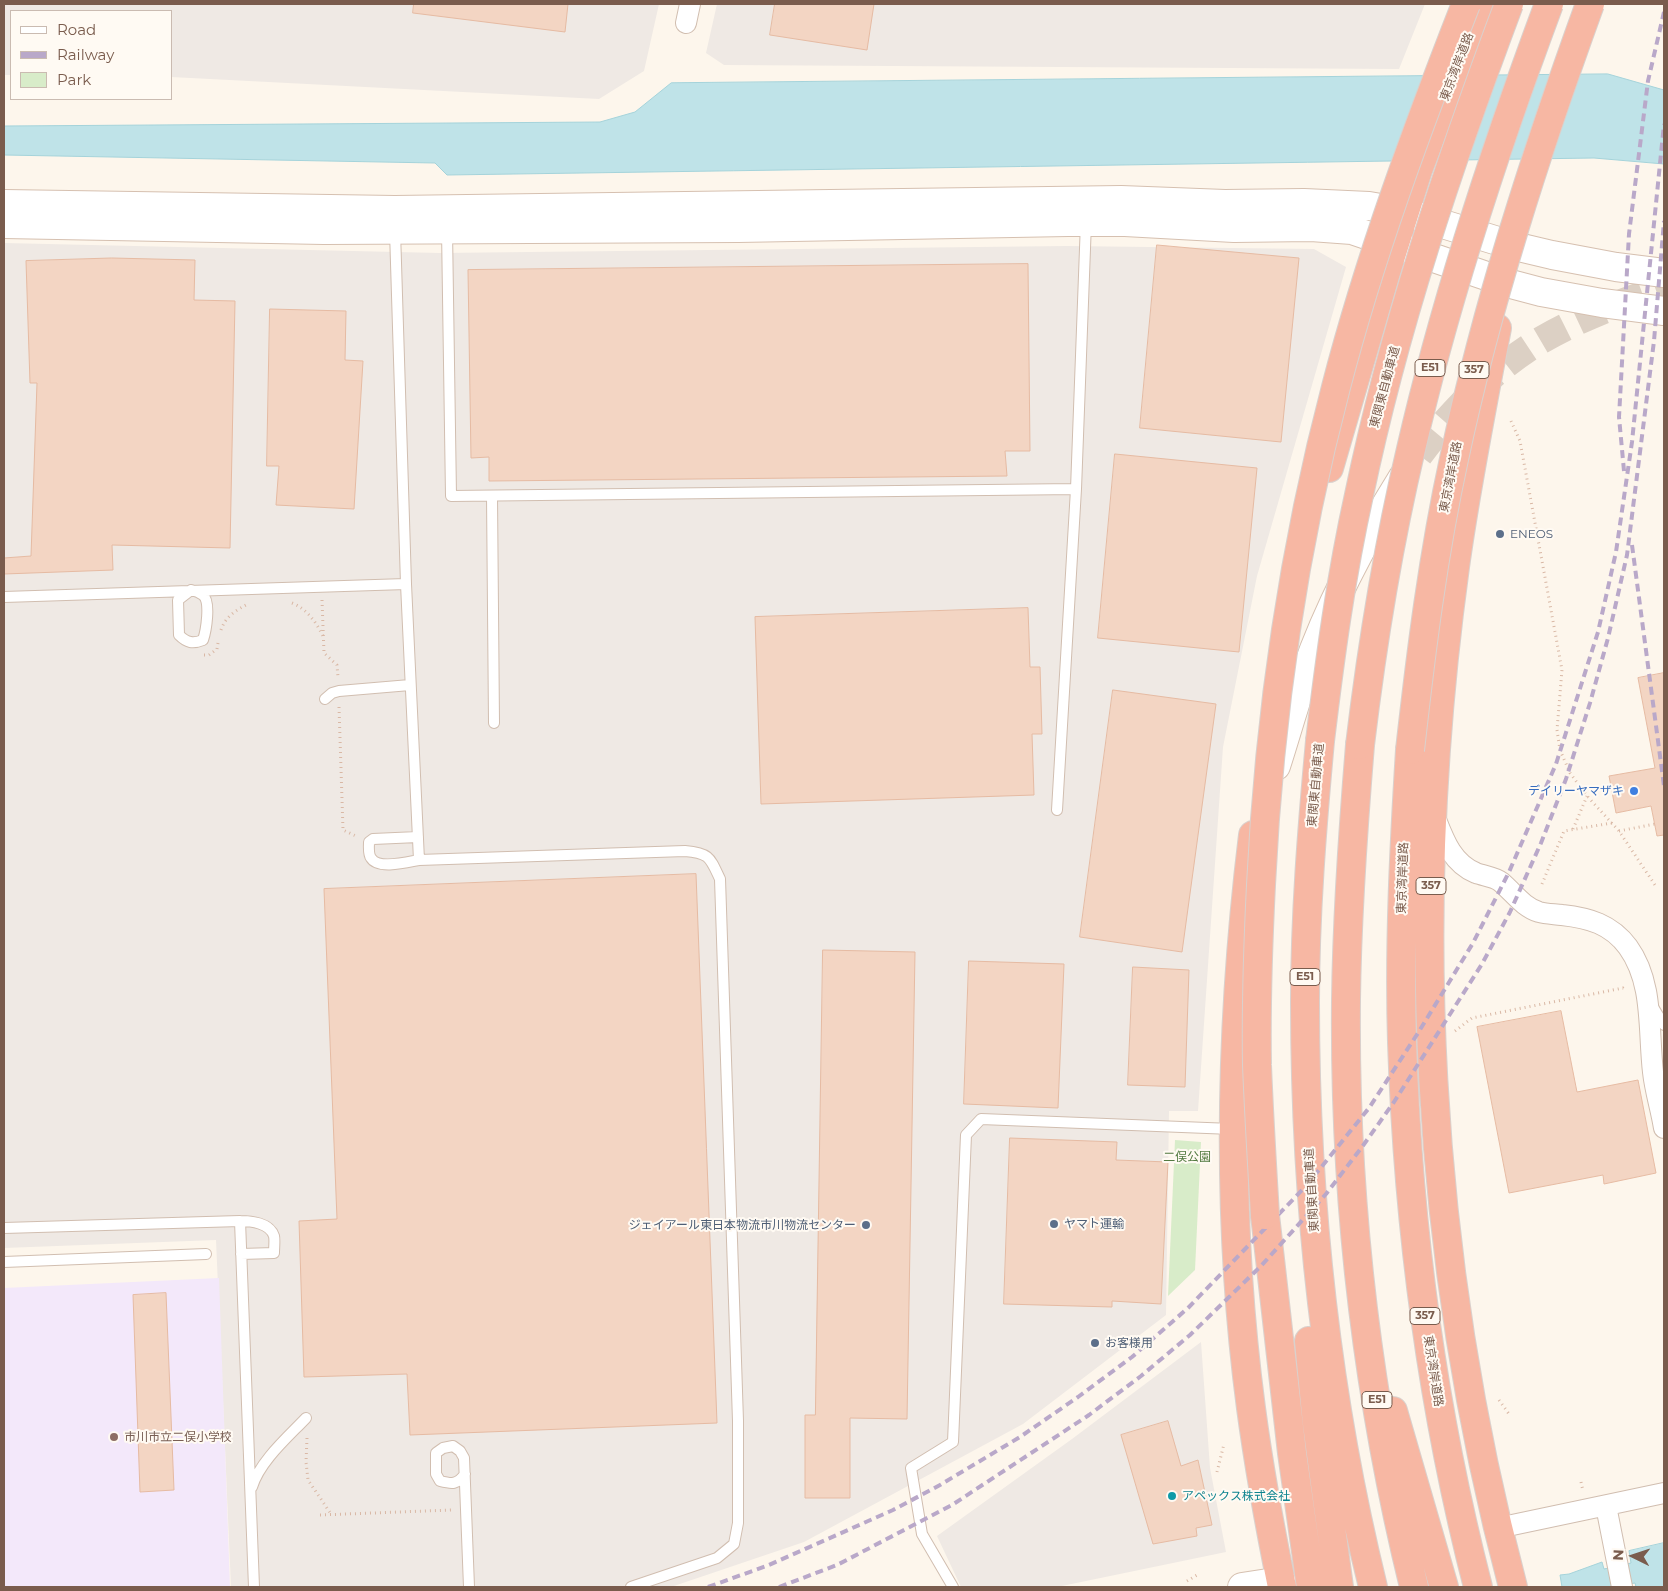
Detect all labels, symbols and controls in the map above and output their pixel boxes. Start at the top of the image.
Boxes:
legend [10,10,172,100]
text: Road [57,20,96,39]
street label: 東京湾岸道路 [1437,31,1477,103]
text: Railway [57,45,114,64]
text: Park [57,70,91,89]
street label: 東関東自動車道 [1367,345,1403,429]
road number: E51 [1415,359,1445,376]
road number: 357 [1459,362,1489,378]
street label: 東京湾岸道路 [1437,440,1465,514]
place label: ENEOS [1510,527,1553,541]
marker: ENEOS [1494,528,1506,540]
street label: 東関東自動車道 [1305,743,1327,827]
place label: デイリーヤマザキ [1528,784,1624,798]
marker: デイリーヤマザキ [1628,785,1640,797]
street label: 東京湾岸道路 [1395,842,1411,914]
road number: 357 [1416,878,1446,894]
road number: E51 [1290,969,1320,986]
street label: 東関東自動車道 [1302,1148,1322,1232]
park label: 二俣公園 [1163,1150,1211,1164]
place label: ヤマト運輸 [1064,1217,1124,1231]
place label: ジェイアール東日本物流市川物流センター [629,1218,856,1232]
marker: ヤマト運輸 [1048,1218,1060,1230]
marker: ジェイアール東日本物流市川物流センター [860,1219,872,1231]
road number: 357 [1410,1308,1440,1324]
street label: 東京湾岸道路 [1420,1334,1446,1408]
place label: お客様用 [1105,1336,1153,1350]
marker: お客様用 [1089,1337,1101,1349]
road number: E51 [1362,1392,1392,1408]
place label: 市川市立二俣小学校 [124,1430,232,1444]
marker: 市川市立二俣小学校 [108,1431,120,1443]
place label: アペックス株式会社 [1182,1489,1290,1503]
marker: アペックス株式会社 [1166,1490,1178,1502]
north arrow [1608,1531,1658,1581]
text: N [1609,1549,1627,1561]

